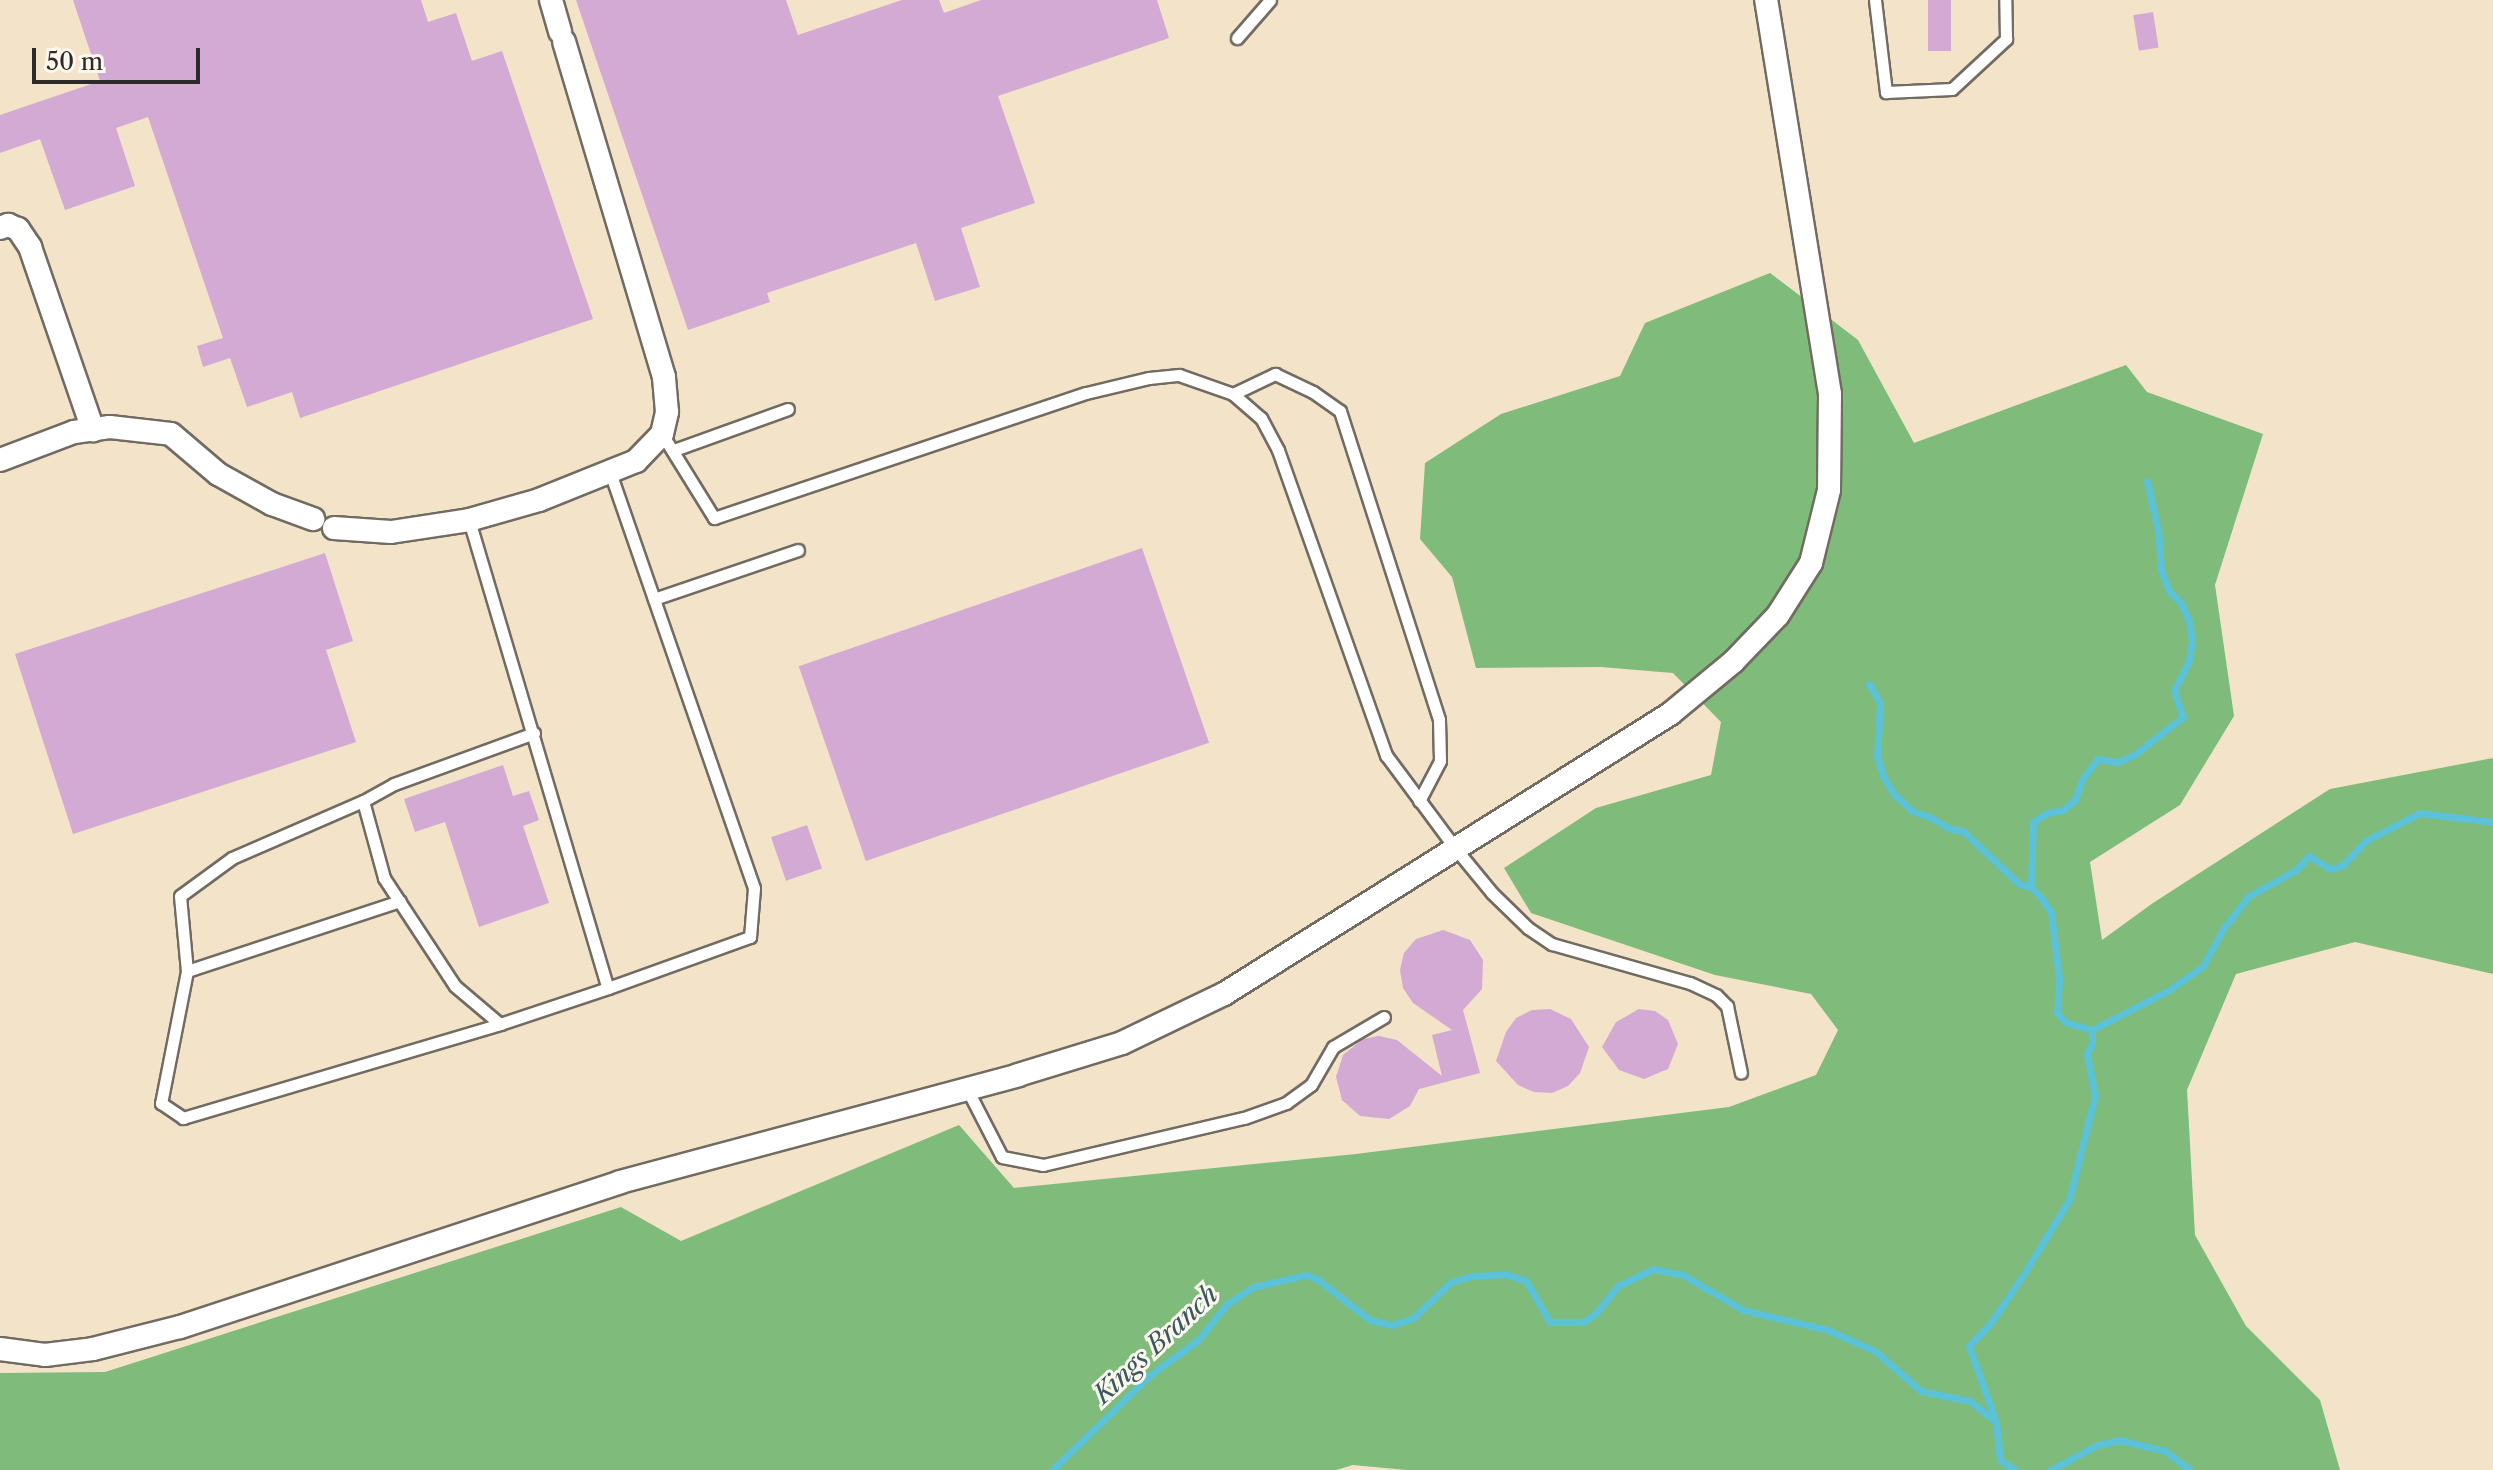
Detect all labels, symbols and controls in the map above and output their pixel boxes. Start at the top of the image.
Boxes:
scale bar [36,32,204,82]
text: 50 m [46,47,103,76]
water label: Kings Branch [1087,1279,1225,1411]

